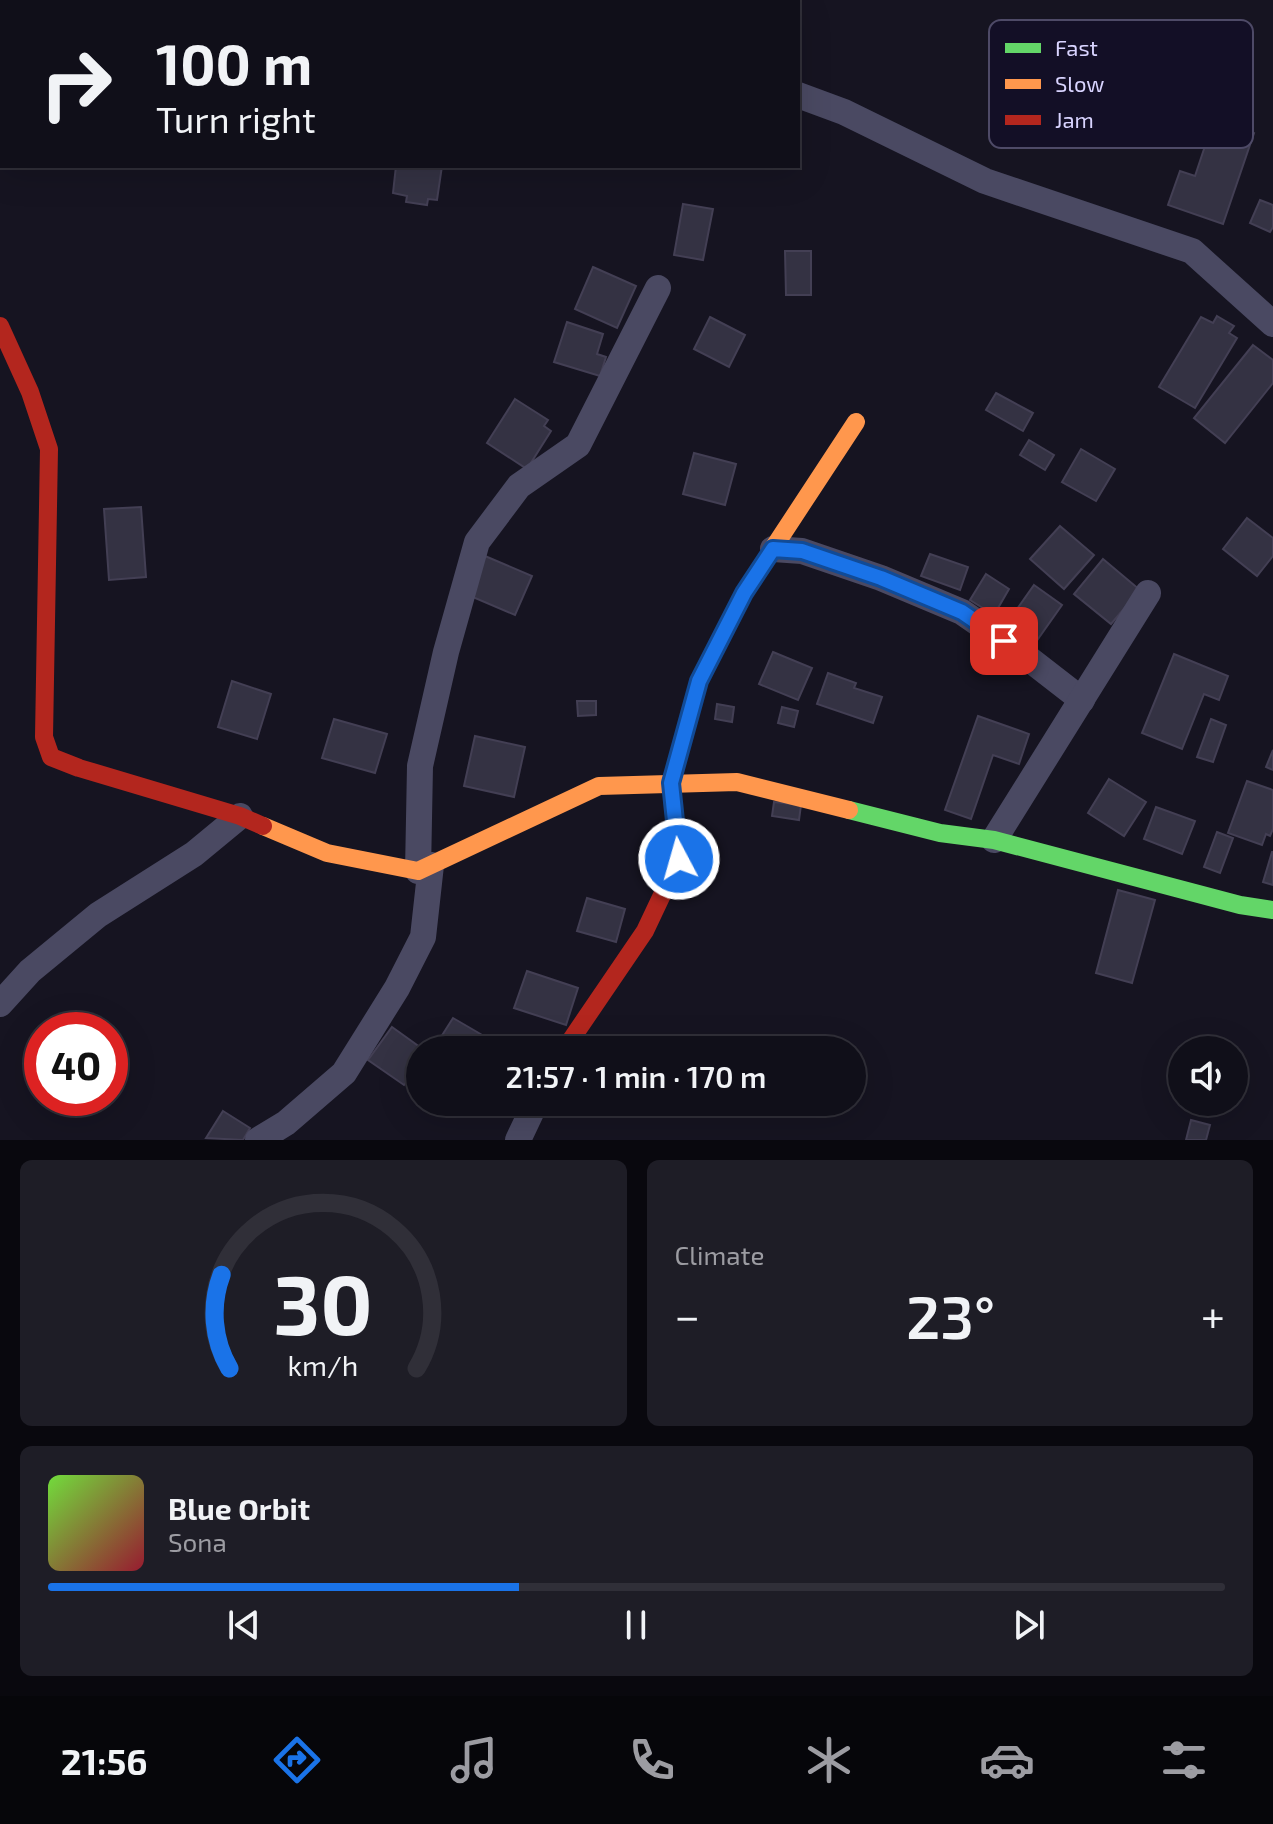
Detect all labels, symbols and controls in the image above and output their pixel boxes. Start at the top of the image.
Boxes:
legend [989,20,1253,148]
text: 100 m [156,29,312,96]
icon: right [24,32,128,136]
text: Fast [1055,34,1098,60]
text: Slow [1055,70,1104,96]
text: Turn right [156,97,316,140]
text: Jam [1055,106,1094,132]
pin [970,607,1038,675]
icon: arrive [982,619,1026,663]
position arrow [637,817,721,901]
speed limit sign: 40 [24,1012,128,1116]
map controls [1168,1036,1248,1116]
button: sound [1168,1036,1248,1116]
text: 21:57 · 1 min · 170 m [506,1058,766,1094]
text: Climate [675,1239,764,1270]
text: 30 [273,1252,373,1352]
text: 23° [906,1279,995,1351]
text: − [675,1288,700,1341]
text: + [1201,1288,1225,1341]
text: km/h [288,1347,359,1382]
text: Blue Orbit [168,1490,310,1526]
text: Sona [168,1526,227,1557]
icon: previous [222,1603,266,1647]
icon: pause [614,1603,658,1647]
icon: next [1007,1603,1051,1647]
icon: directions [269,1732,325,1788]
icon: music [446,1732,502,1788]
icon: phone [624,1732,680,1788]
icon: climate [801,1732,857,1788]
icon: car [979,1732,1035,1788]
icon: filters [1156,1732,1212,1788]
text: 21:56 [61,1739,148,1782]

